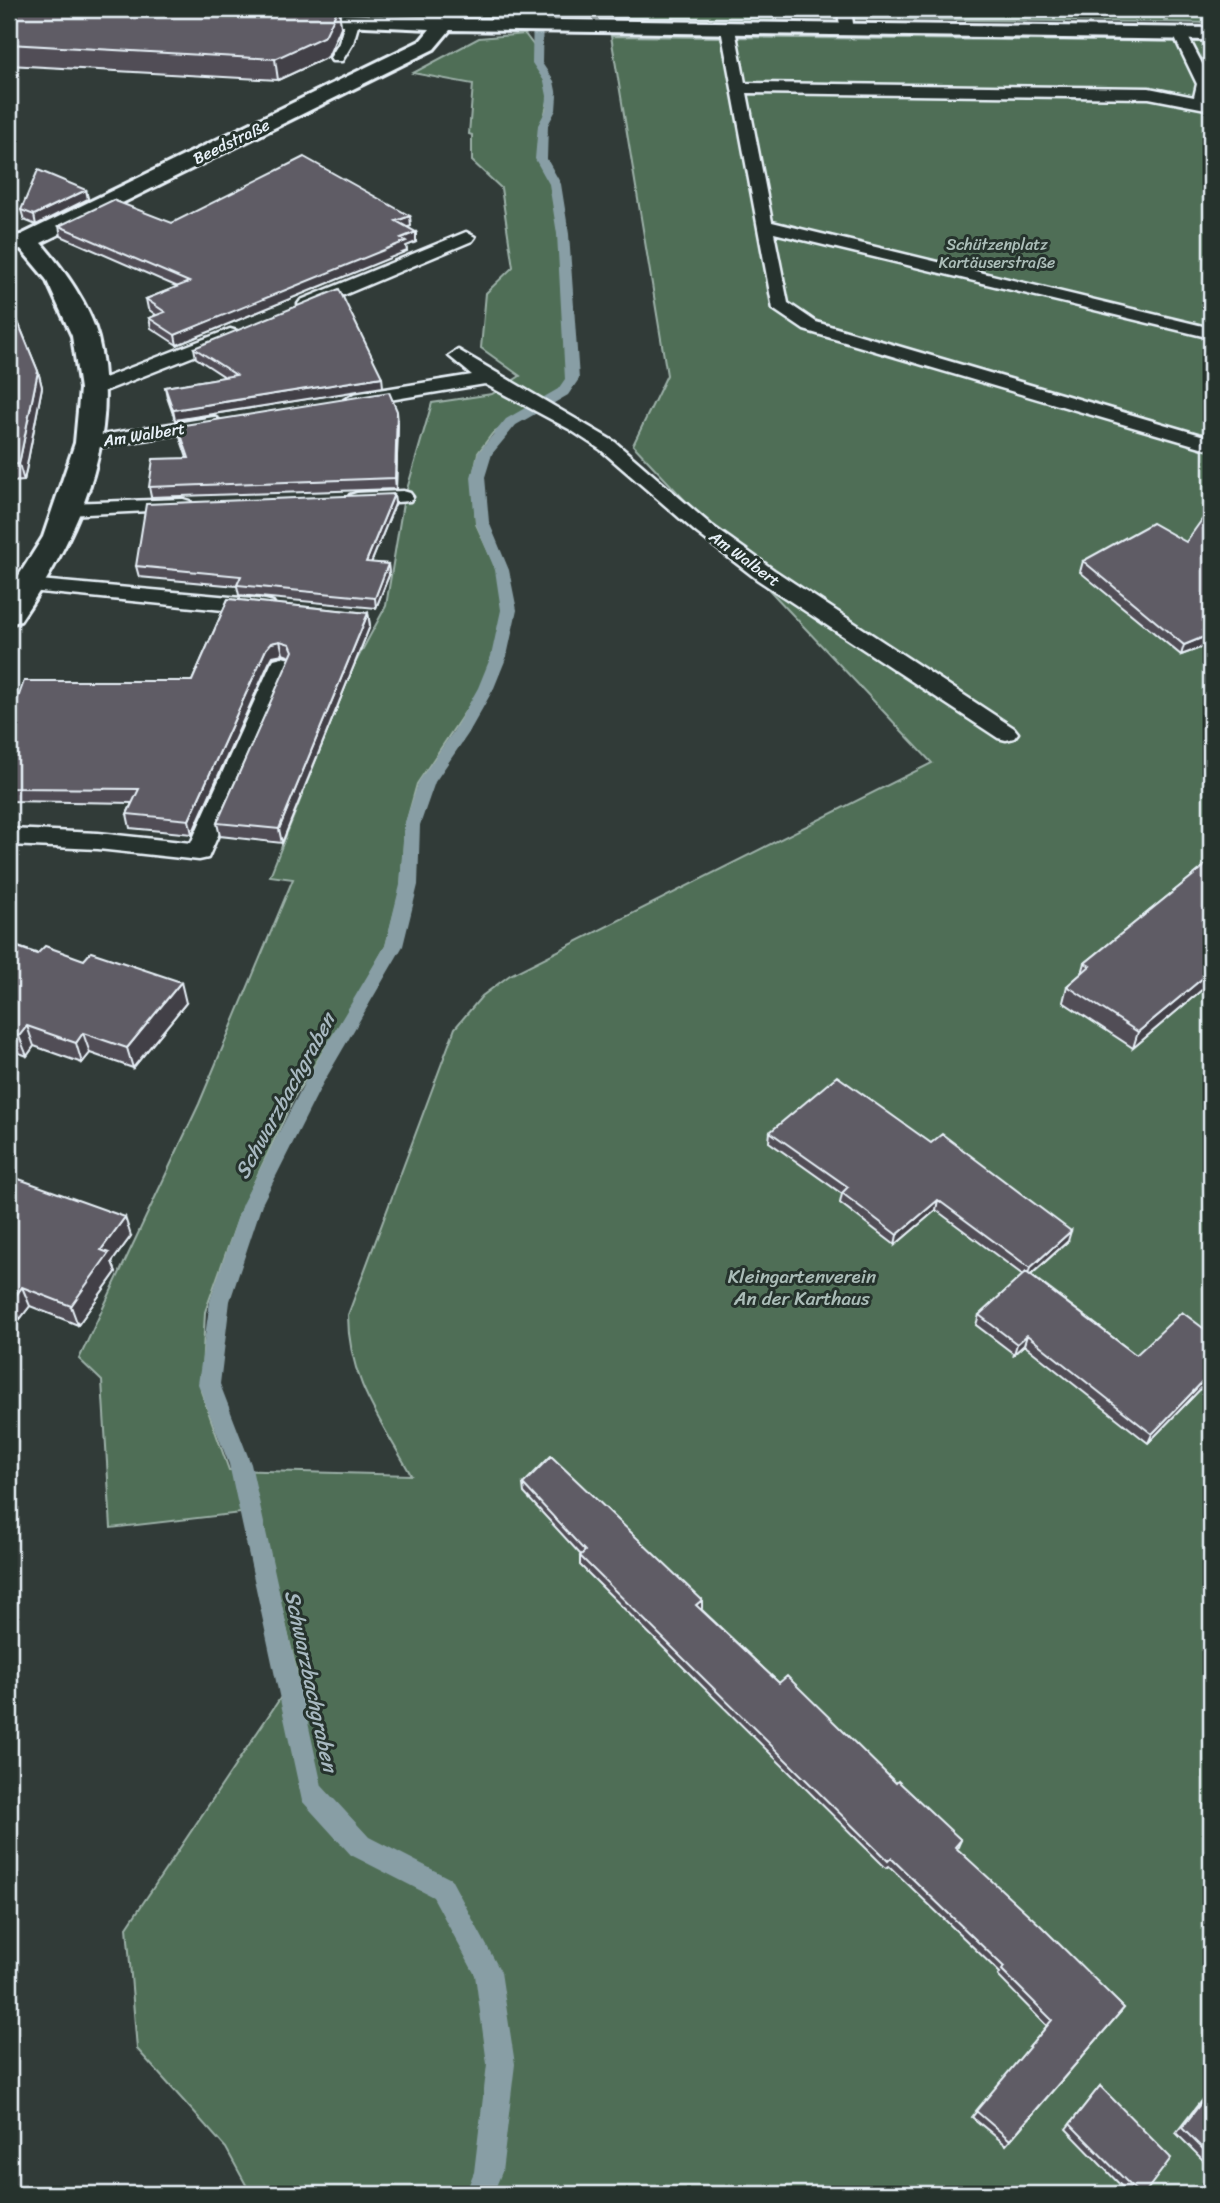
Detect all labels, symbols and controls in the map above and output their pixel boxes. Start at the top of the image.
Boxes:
street label: Beedstraße [188,110,275,173]
park label: Schützenplatz Kartäuserstraße [939,230,1055,277]
street label: Am Walbert [100,414,187,455]
street label: Am Walbert [702,522,786,594]
water label: Schwarzbachgraben [224,1004,348,1186]
park label: Kleingartenverein An der Karthaus [728,1260,876,1315]
water label: Schwarzbachgraben [273,1587,349,1778]

